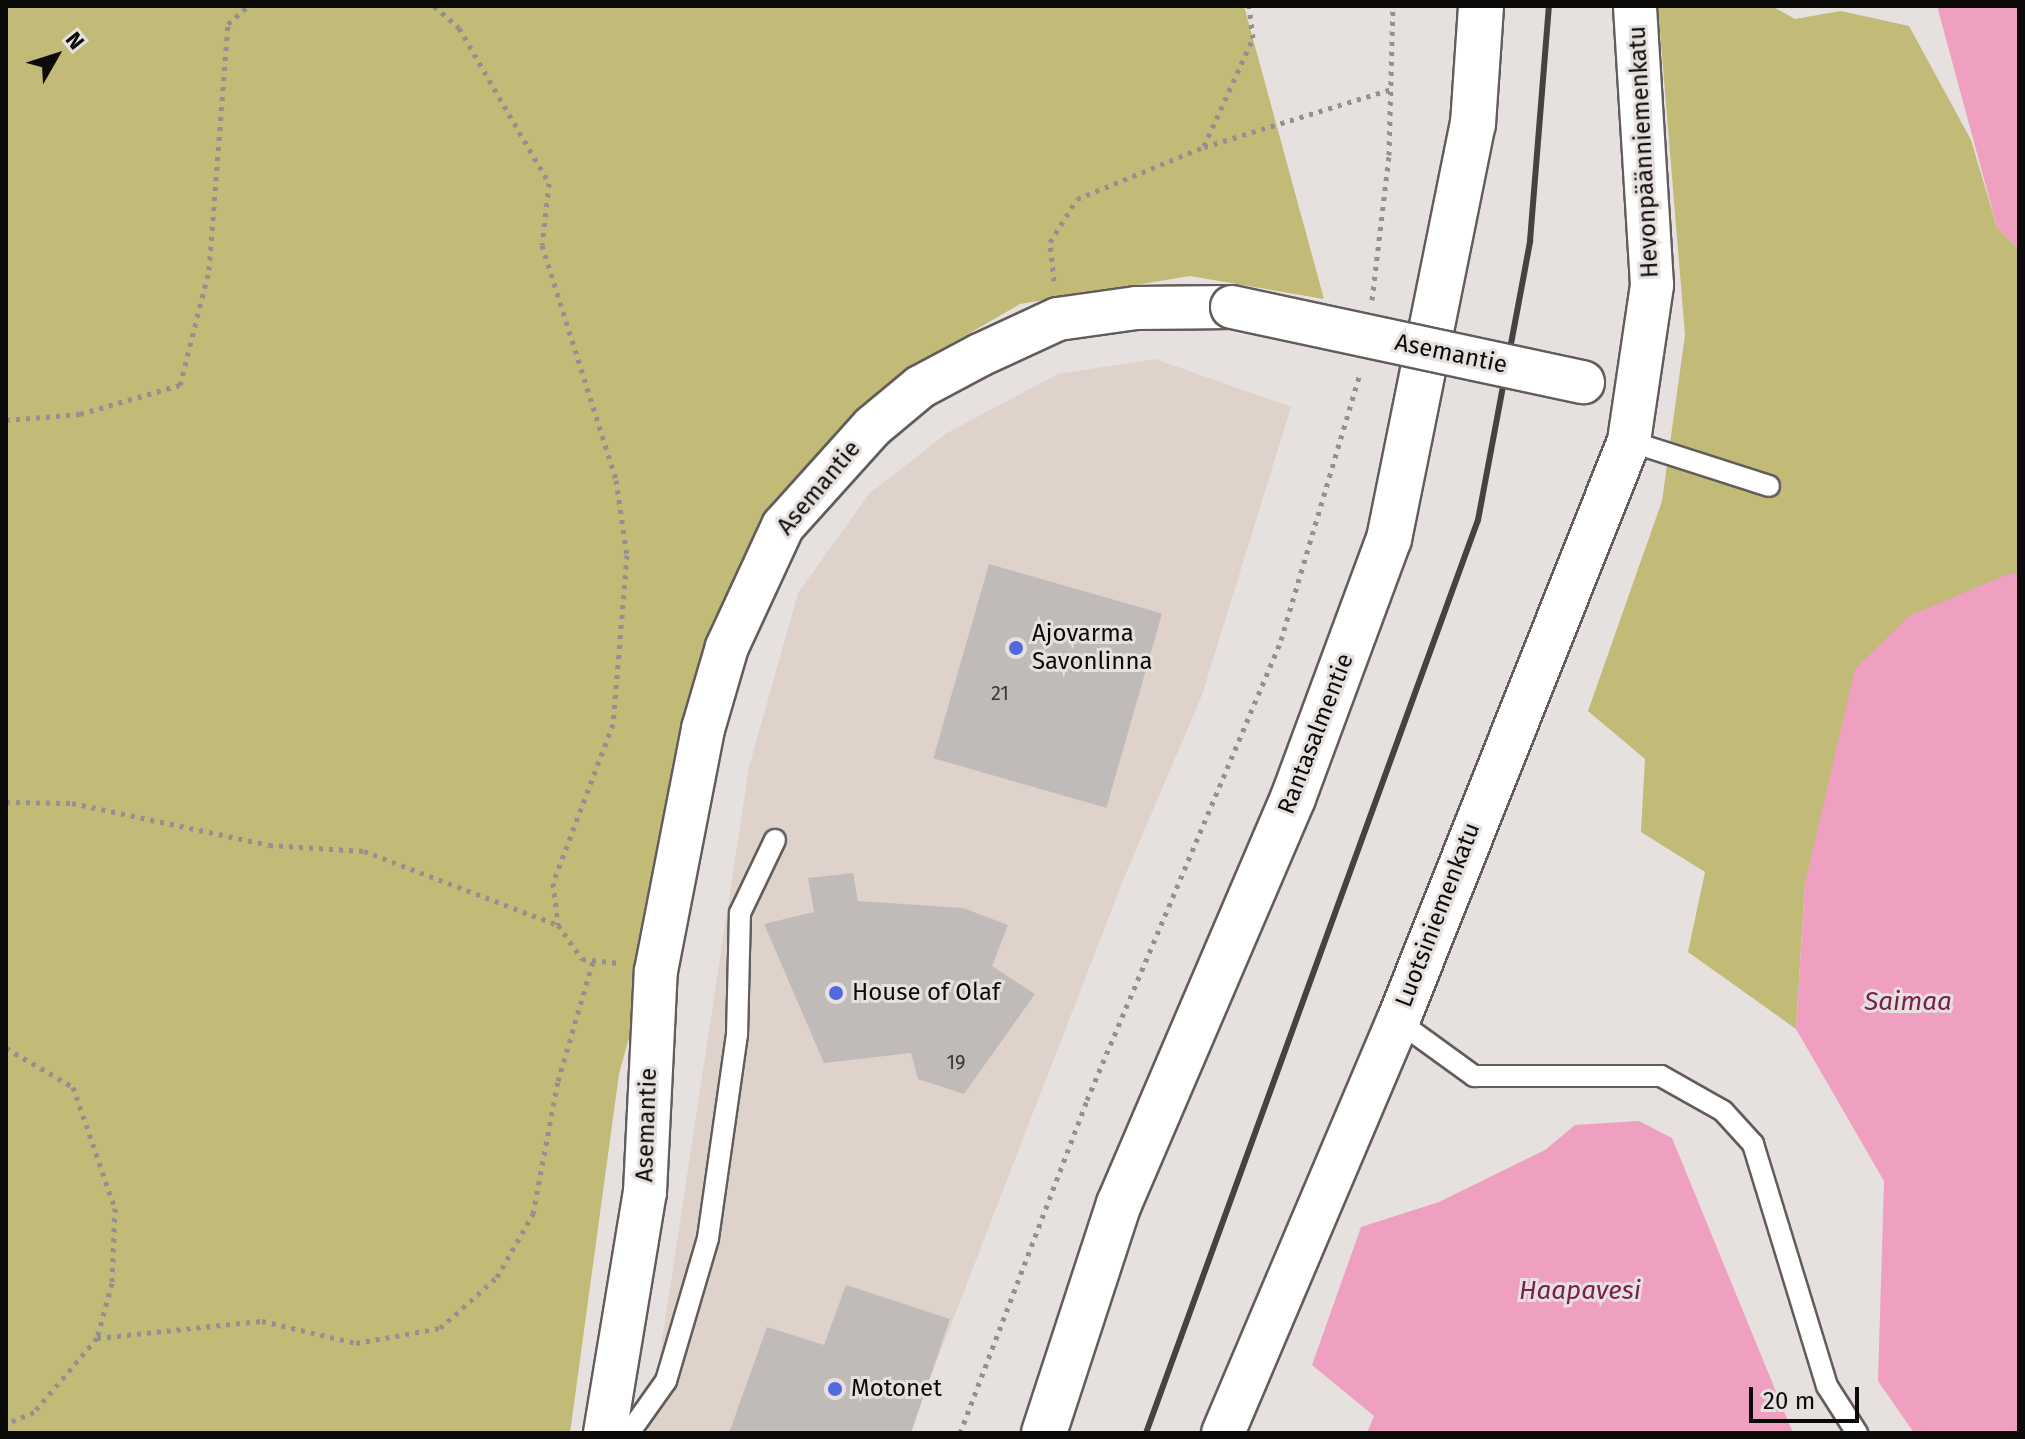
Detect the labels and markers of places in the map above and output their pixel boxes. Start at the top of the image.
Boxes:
place label: Ajovarma Savonlinna [1032,620,1153,676]
marker: Ajovarma Savonlinna [1007,639,1025,657]
place label: House of Olaf [852,979,1000,1007]
marker: House of Olaf [827,984,845,1002]
place label: Motonet [851,1375,942,1403]
marker: Motonet [826,1380,844,1398]

